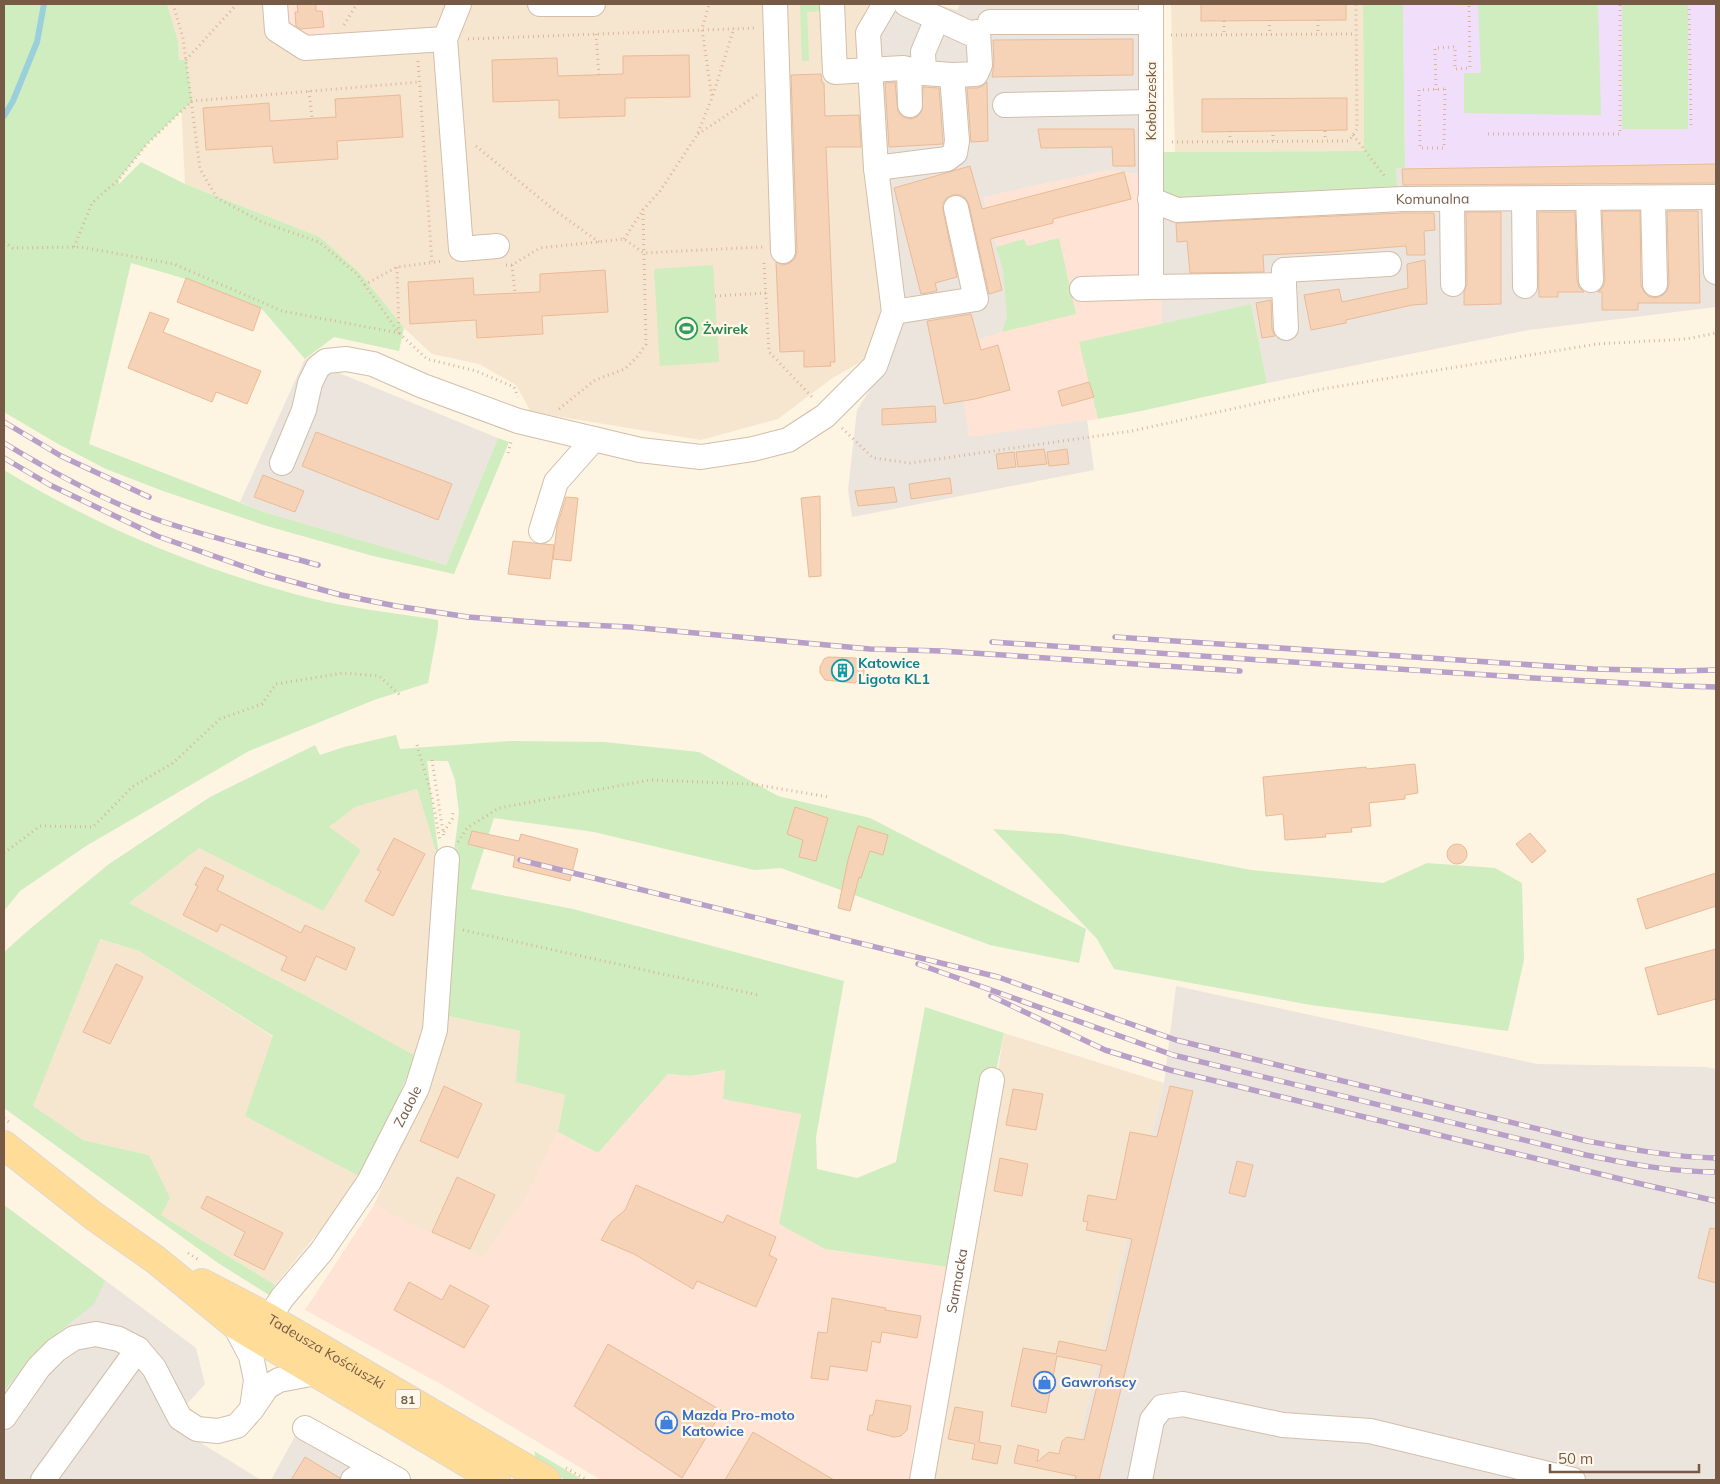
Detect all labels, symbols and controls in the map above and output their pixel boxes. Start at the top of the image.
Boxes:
street label: Kołobrzeska [1142,62,1160,140]
street label: Komunalna [1395,190,1469,208]
sports icon: Żwirek [675,317,699,341]
place label: Żwirek [703,320,748,338]
place label: Katowice Ligota KL1 [858,654,930,688]
building icon: Katowice Ligota KL1 [830,659,854,683]
street label: Zadole [390,1083,426,1130]
street label: Sarmacka [942,1247,971,1315]
street label: Tadeusza Kościuszki [264,1310,388,1393]
shop icon: Gawrońscy [1033,1370,1057,1394]
place label: Gawrońscy [1061,1373,1137,1391]
road number: 81 [396,1390,420,1408]
place label: Mazda Pro-moto Katowice [682,1406,795,1440]
shop icon: Mazda Pro-moto Katowice [654,1411,678,1435]
scale bar [1550,1442,1699,1474]
text: 50 m [1558,1449,1593,1468]

